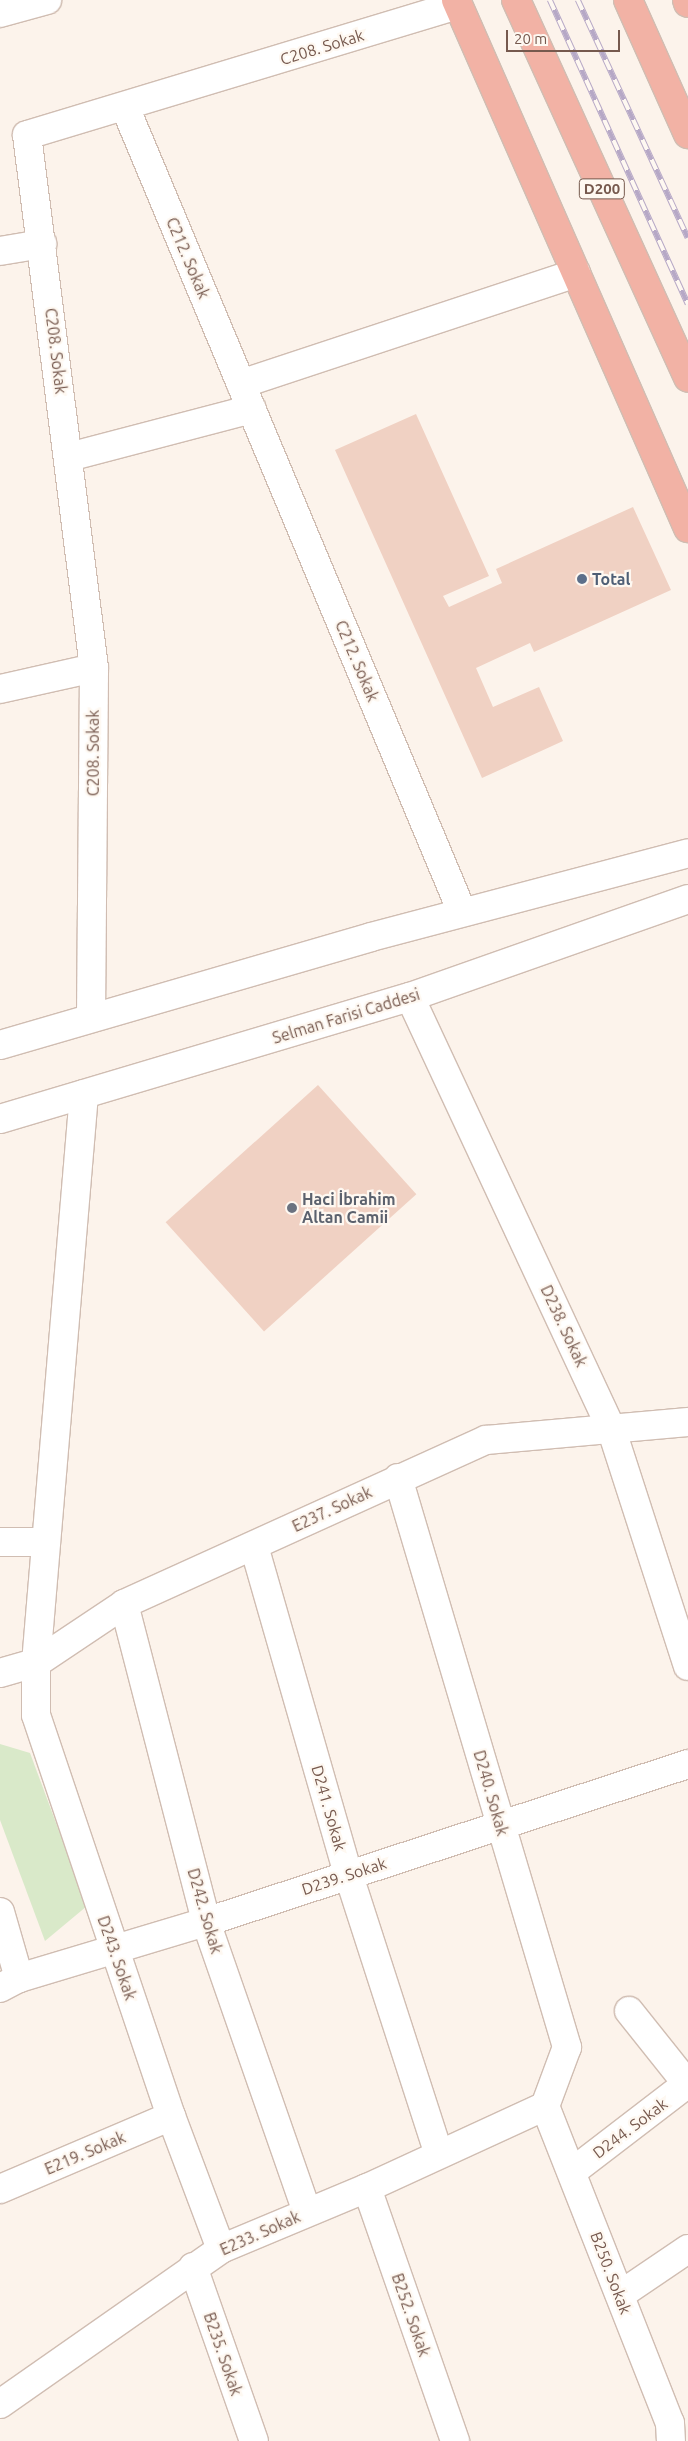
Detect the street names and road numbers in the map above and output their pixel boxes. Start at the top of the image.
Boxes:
street label: C208. Sokak [278,25,366,69]
road number: D200 [578,176,626,202]
street label: C212. Sokak [162,214,214,302]
street label: C208. Sokak [41,307,71,395]
street label: C212. Sokak [331,617,383,705]
street label: C208. Sokak [83,710,103,796]
street label: Selman Farisi Caddesi [270,984,422,1048]
street label: D238. Sokak [537,1282,591,1370]
street label: E237. Sokak [289,1482,375,1536]
street label: D240. Sokak [470,1748,512,1838]
street label: D241. Sokak [308,1763,350,1853]
street label: D239. Sokak [299,1853,389,1899]
street label: D242. Sokak [184,1866,226,1956]
street label: D243. Sokak [94,1913,140,2003]
street label: D244. Sokak [589,2094,671,2162]
street label: E219. Sokak [42,2127,128,2179]
street label: E233. Sokak [217,2207,303,2259]
street label: B250. Sokak [586,2229,636,2317]
street label: B252. Sokak [388,2271,434,2359]
street label: B235. Sokak [200,2310,246,2398]

